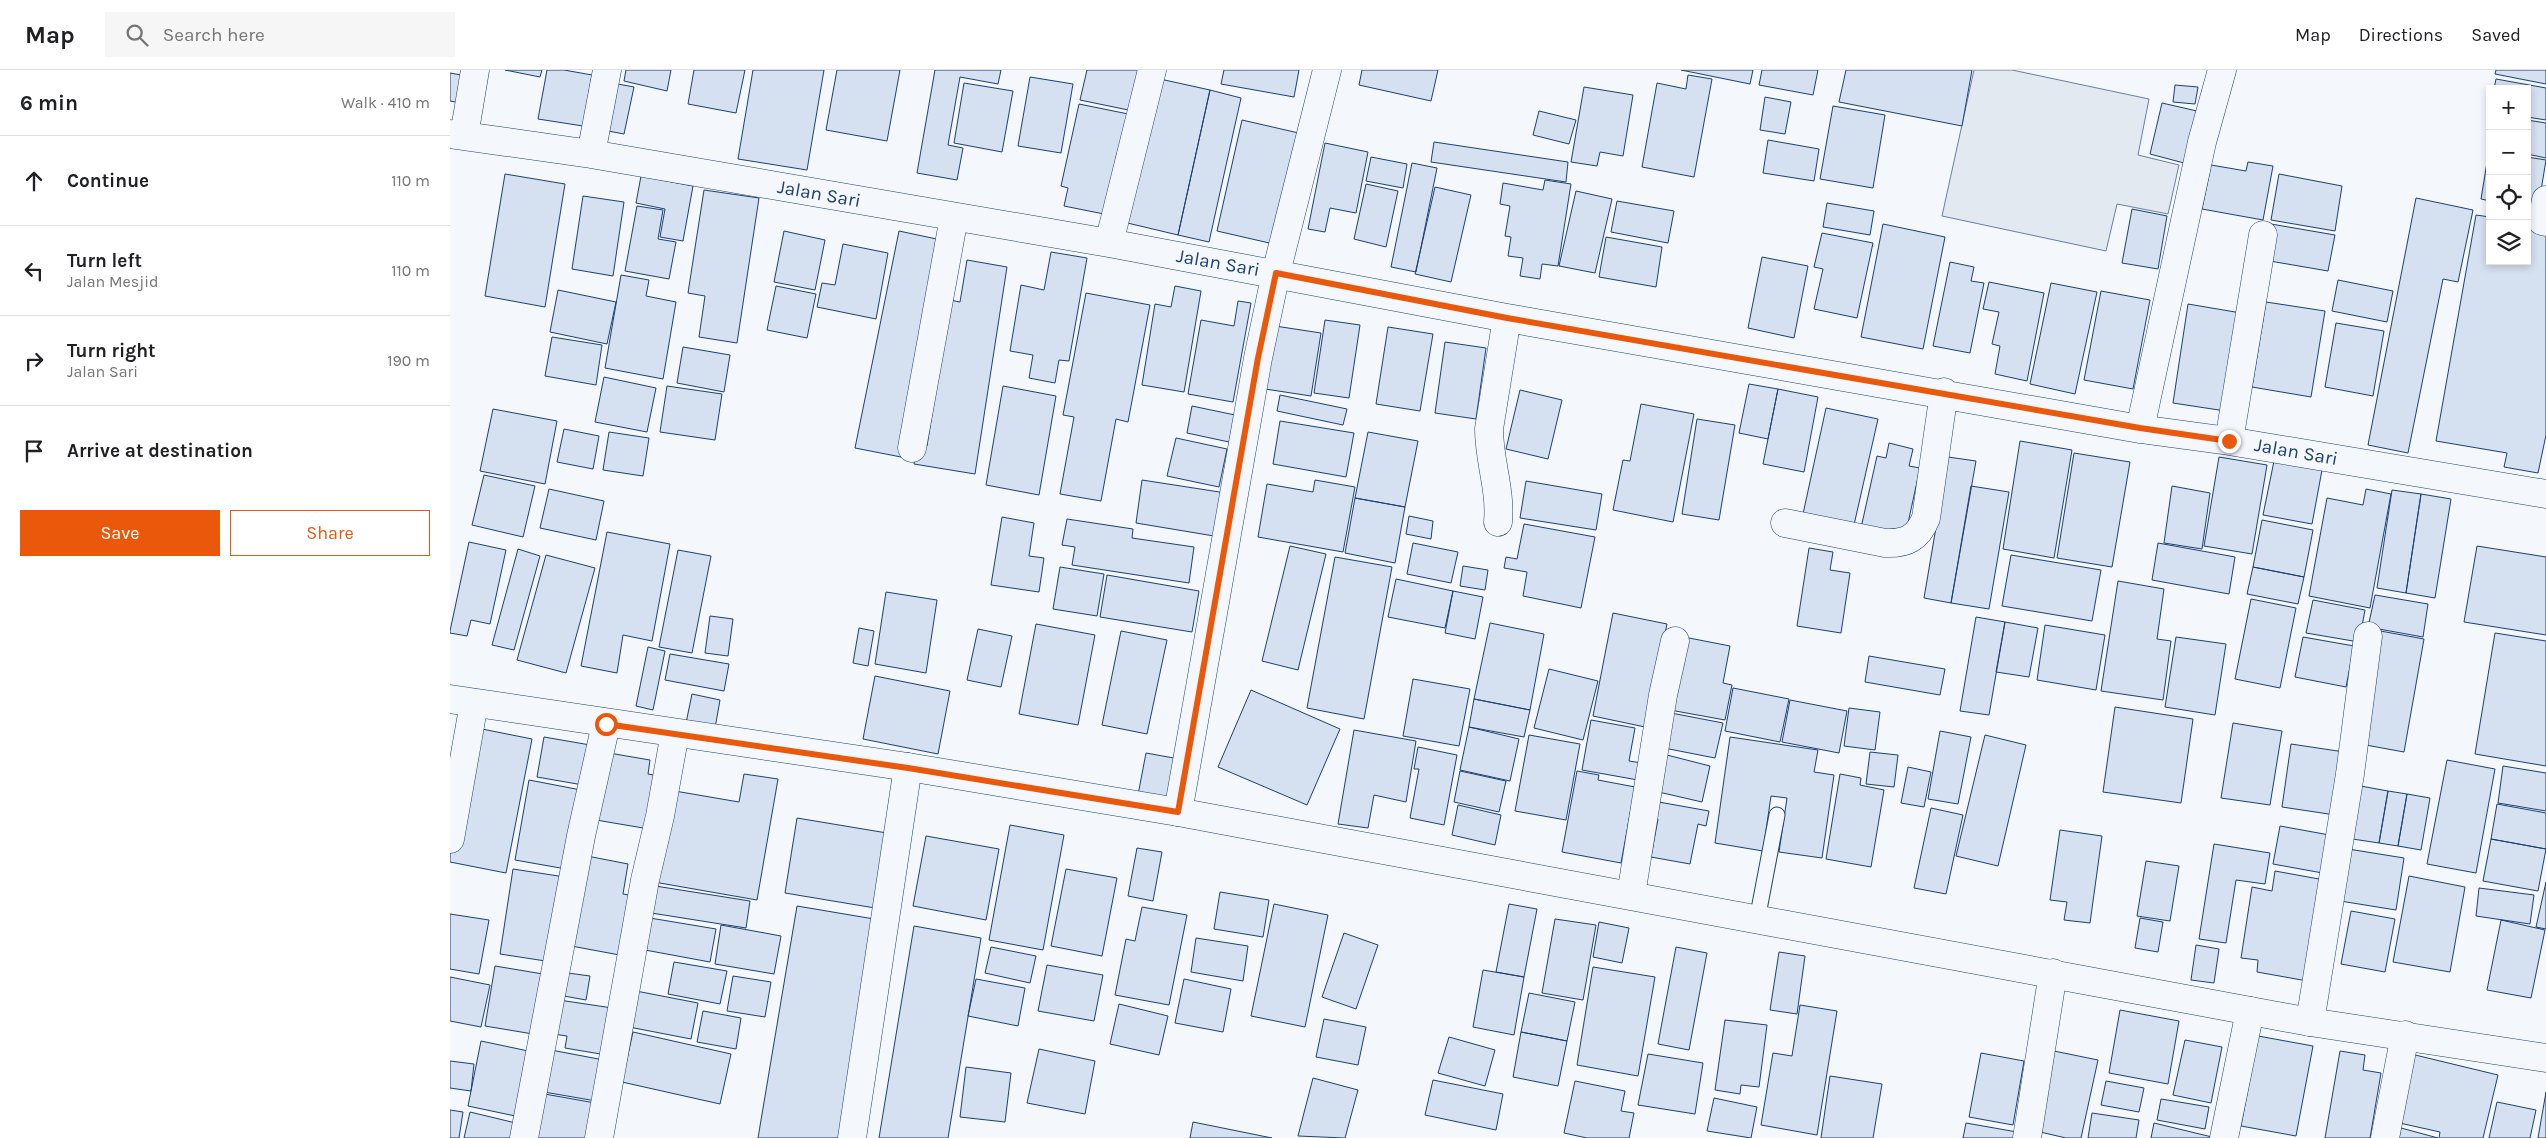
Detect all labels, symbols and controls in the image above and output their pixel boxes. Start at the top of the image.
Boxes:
search box [105,12,455,57]
text: Map [25,21,75,49]
icon: search [123,21,151,49]
text: Search here [163,24,265,46]
text: Map [2295,24,2331,46]
text: Directions [2359,24,2443,46]
text: Saved [2471,24,2521,46]
map controls [2486,85,2531,265]
button: + [2486,85,2531,130]
text: 6 min [20,91,78,115]
text: Walk · 410 m [341,93,430,112]
button: − [2486,130,2531,175]
icon: ahead [20,167,48,195]
text: Continue [67,170,149,192]
text: 110 m [391,171,430,190]
button: locate [2486,175,2531,220]
street label: Jalan Sari [776,176,862,212]
button: layers [2486,220,2531,265]
street label: Jalan Sari [1175,245,1261,281]
text: Turn left [67,250,142,272]
icon: left [20,257,48,285]
text: 110 m [391,261,430,280]
text: Jalan Mesjid [67,272,158,291]
text: Turn right [67,340,156,362]
icon: right [20,347,48,375]
text: 190 m [387,351,430,370]
text: Jalan Sari [67,362,138,381]
route end [2218,430,2241,453]
street label: Jalan Sari [2253,434,2339,470]
icon: arrive [20,437,48,465]
text: Arrive at destination [67,440,253,462]
button: Save [20,510,220,556]
button: Share [230,510,430,556]
route start [595,713,618,736]

